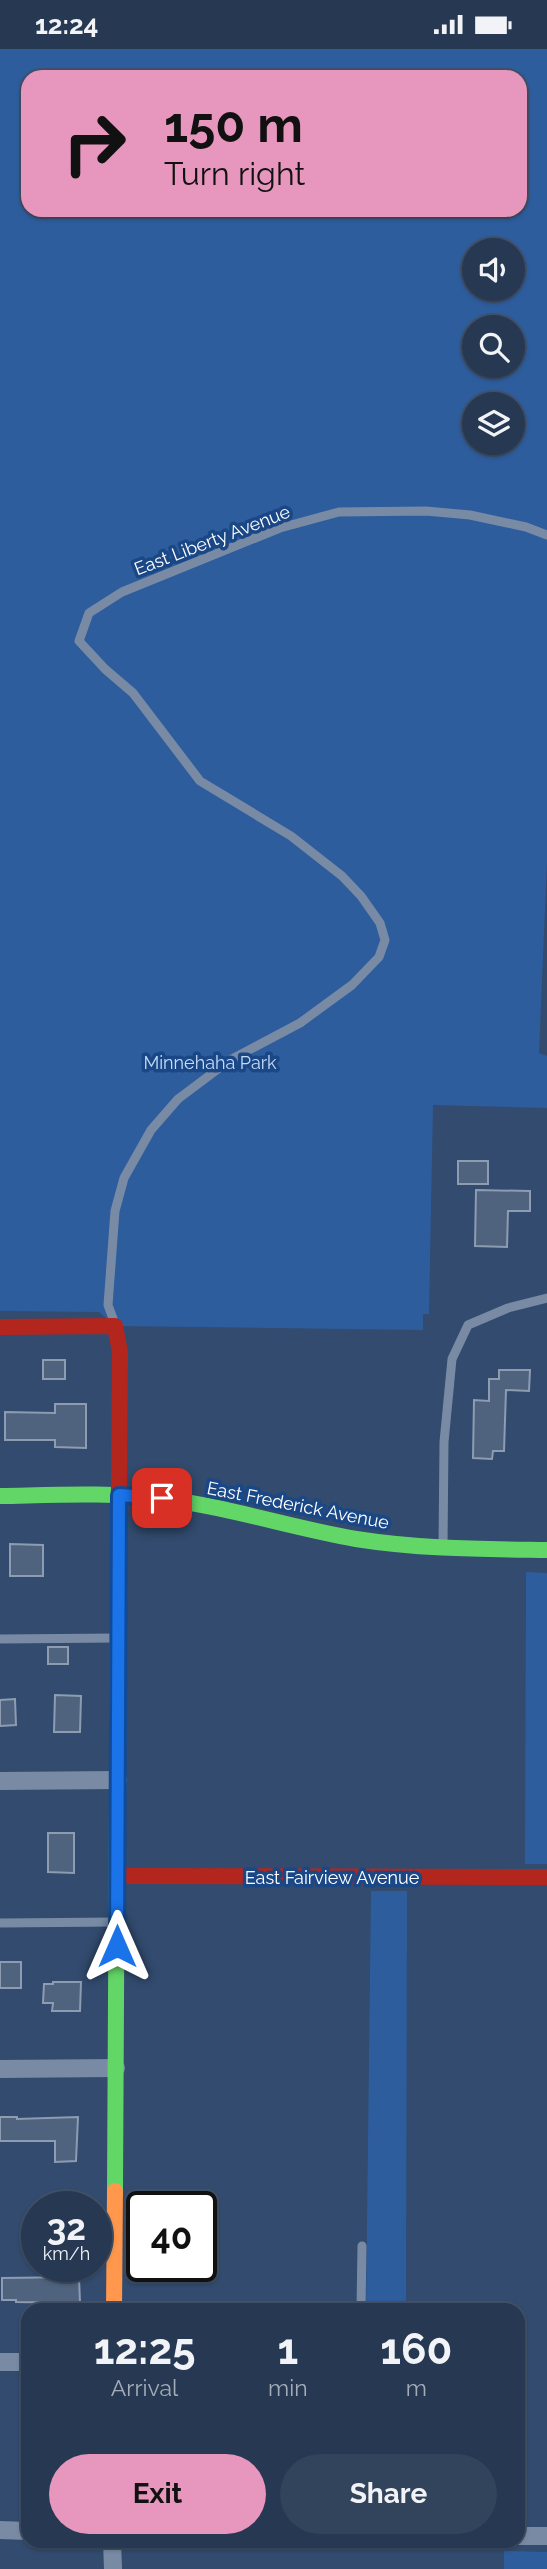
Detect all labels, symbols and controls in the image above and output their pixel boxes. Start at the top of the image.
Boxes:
text: 12:24 [35,10,98,40]
text: 150 m [164,96,303,153]
icon: right [49,98,140,189]
text: Turn right [164,155,305,192]
map controls [462,238,525,455]
button: sound [462,238,525,301]
button: search [462,315,525,378]
button: layers [462,392,525,455]
street label: East Liberty Avenue [131,500,293,579]
park label: Minnehaha Park [143,1052,277,1073]
pin [132,1468,192,1528]
street label: East Frederick Avenue [205,1477,391,1533]
icon: arrive [143,1479,181,1517]
street label: East Fairview Avenue [245,1867,420,1888]
position arrow [80,1909,154,1983]
speed limit sign: 40 [126,2191,217,2282]
text: 32 [47,2207,86,2248]
text: km/h [43,2243,90,2264]
text: 12:25 [94,2325,195,2374]
text: 1 [278,2325,298,2374]
text: 160 [380,2325,452,2374]
text: Arrival [111,2374,178,2401]
text: min [268,2374,308,2401]
text: m [406,2374,427,2401]
button: Exit [49,2454,266,2534]
button: Share [280,2454,497,2534]

